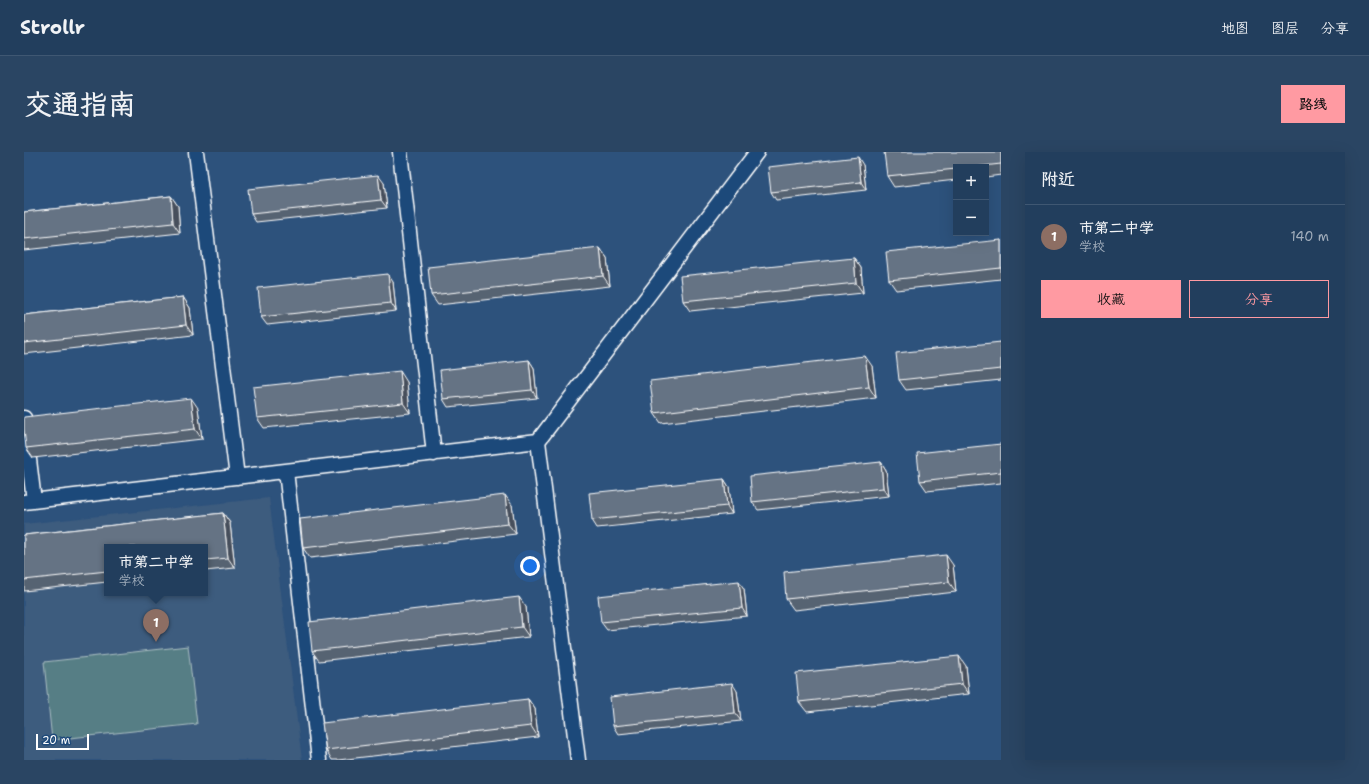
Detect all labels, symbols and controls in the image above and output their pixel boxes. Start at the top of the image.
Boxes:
text: Strollr [20,15,85,40]
text: 地图 [1221,19,1249,37]
text: 图层 [1271,19,1299,37]
text: 分享 [1321,19,1349,37]
text: 交通指南 [24,85,136,123]
button: 路线 [1281,85,1345,123]
map controls [953,164,989,236]
button: + [953,164,989,200]
text: 附近 [1041,168,1075,190]
button: − [953,200,989,236]
text: 市第二中学 [1079,218,1154,238]
text: 1 [1051,228,1057,245]
text: 140 m [1290,228,1329,245]
text: 学校 [1079,238,1105,255]
button: 收藏 [1041,280,1181,318]
button: 分享 [1189,280,1329,318]
popup [104,544,208,596]
text: 市第二中学 [118,552,194,572]
your location [520,556,540,576]
text: 学校 [118,572,145,589]
pin: 1 [143,609,169,642]
scale bar [36,732,89,751]
text: 20 m [42,733,70,748]

